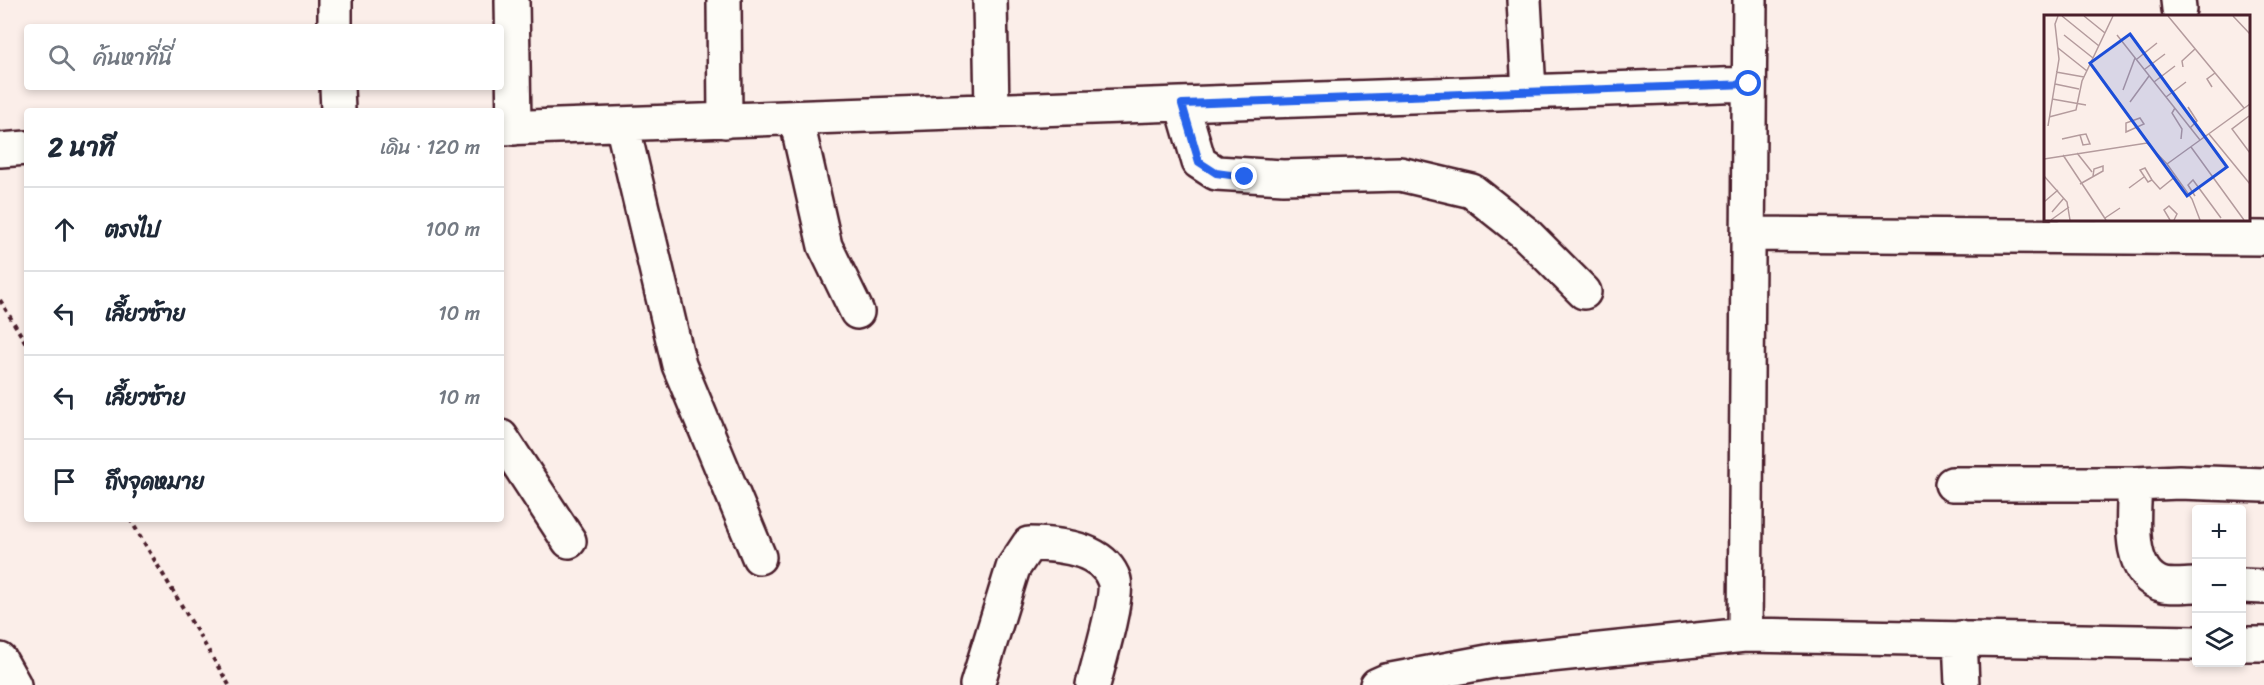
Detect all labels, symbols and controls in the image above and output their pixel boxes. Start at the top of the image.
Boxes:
inset map [2044,15,2249,220]
search box [24,24,504,90]
text: ค้นหาที่นี่ [93,38,173,77]
icon: search [45,41,78,74]
route start [1735,70,1761,96]
text: 2 นาที [48,124,115,170]
text: เดิน · 120 m [380,130,480,165]
route end [1231,163,1257,189]
text: ตรงไป [105,210,160,249]
text: 100 m [426,212,480,247]
icon: ahead [48,213,81,246]
text: เลี้ยวซ้าย [105,294,185,333]
text: 10 m [438,296,480,331]
icon: left [48,297,81,330]
text: เลี้ยวซ้าย [105,378,185,417]
text: 10 m [438,380,480,415]
icon: left [48,381,81,414]
text: ถึงจุดหมาย [105,462,204,501]
icon: arrive [48,465,81,498]
map controls [2192,505,2246,667]
button: + [2192,505,2246,559]
button: − [2192,559,2246,613]
button: layers [2192,613,2246,667]

